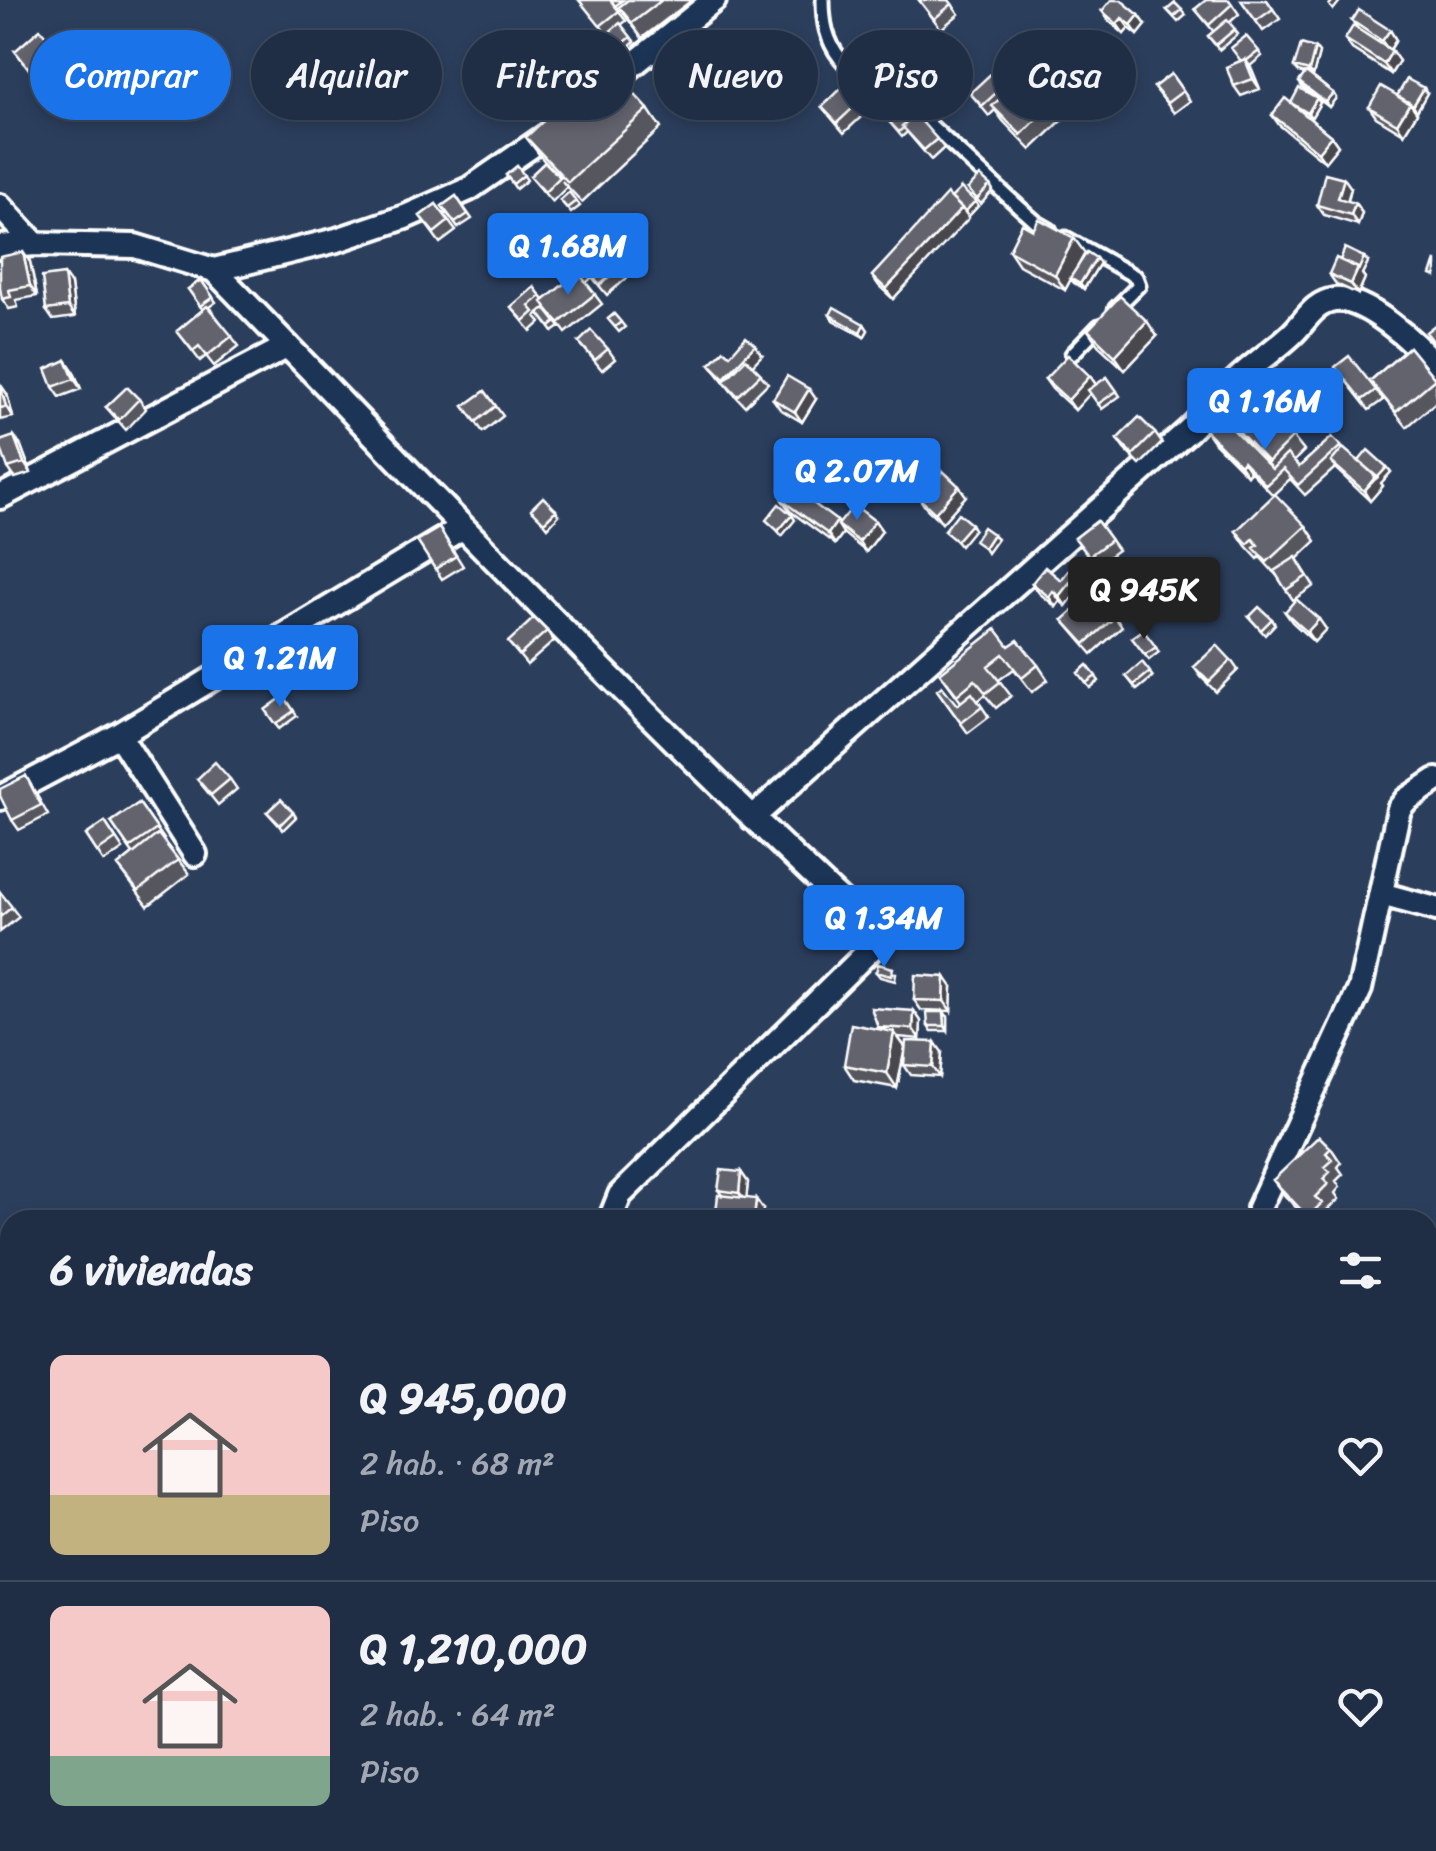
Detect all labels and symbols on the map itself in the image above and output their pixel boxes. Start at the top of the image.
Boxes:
pin: Q 1.68M [476,213,660,298]
pin: Q 1.16M [1173,368,1357,453]
pin: Q 2.07M [765,438,949,523]
pin: Q 945K [1063,557,1225,642]
pin: Q 1.21M [188,625,372,710]
pin: Q 1.34M [792,885,976,970]

